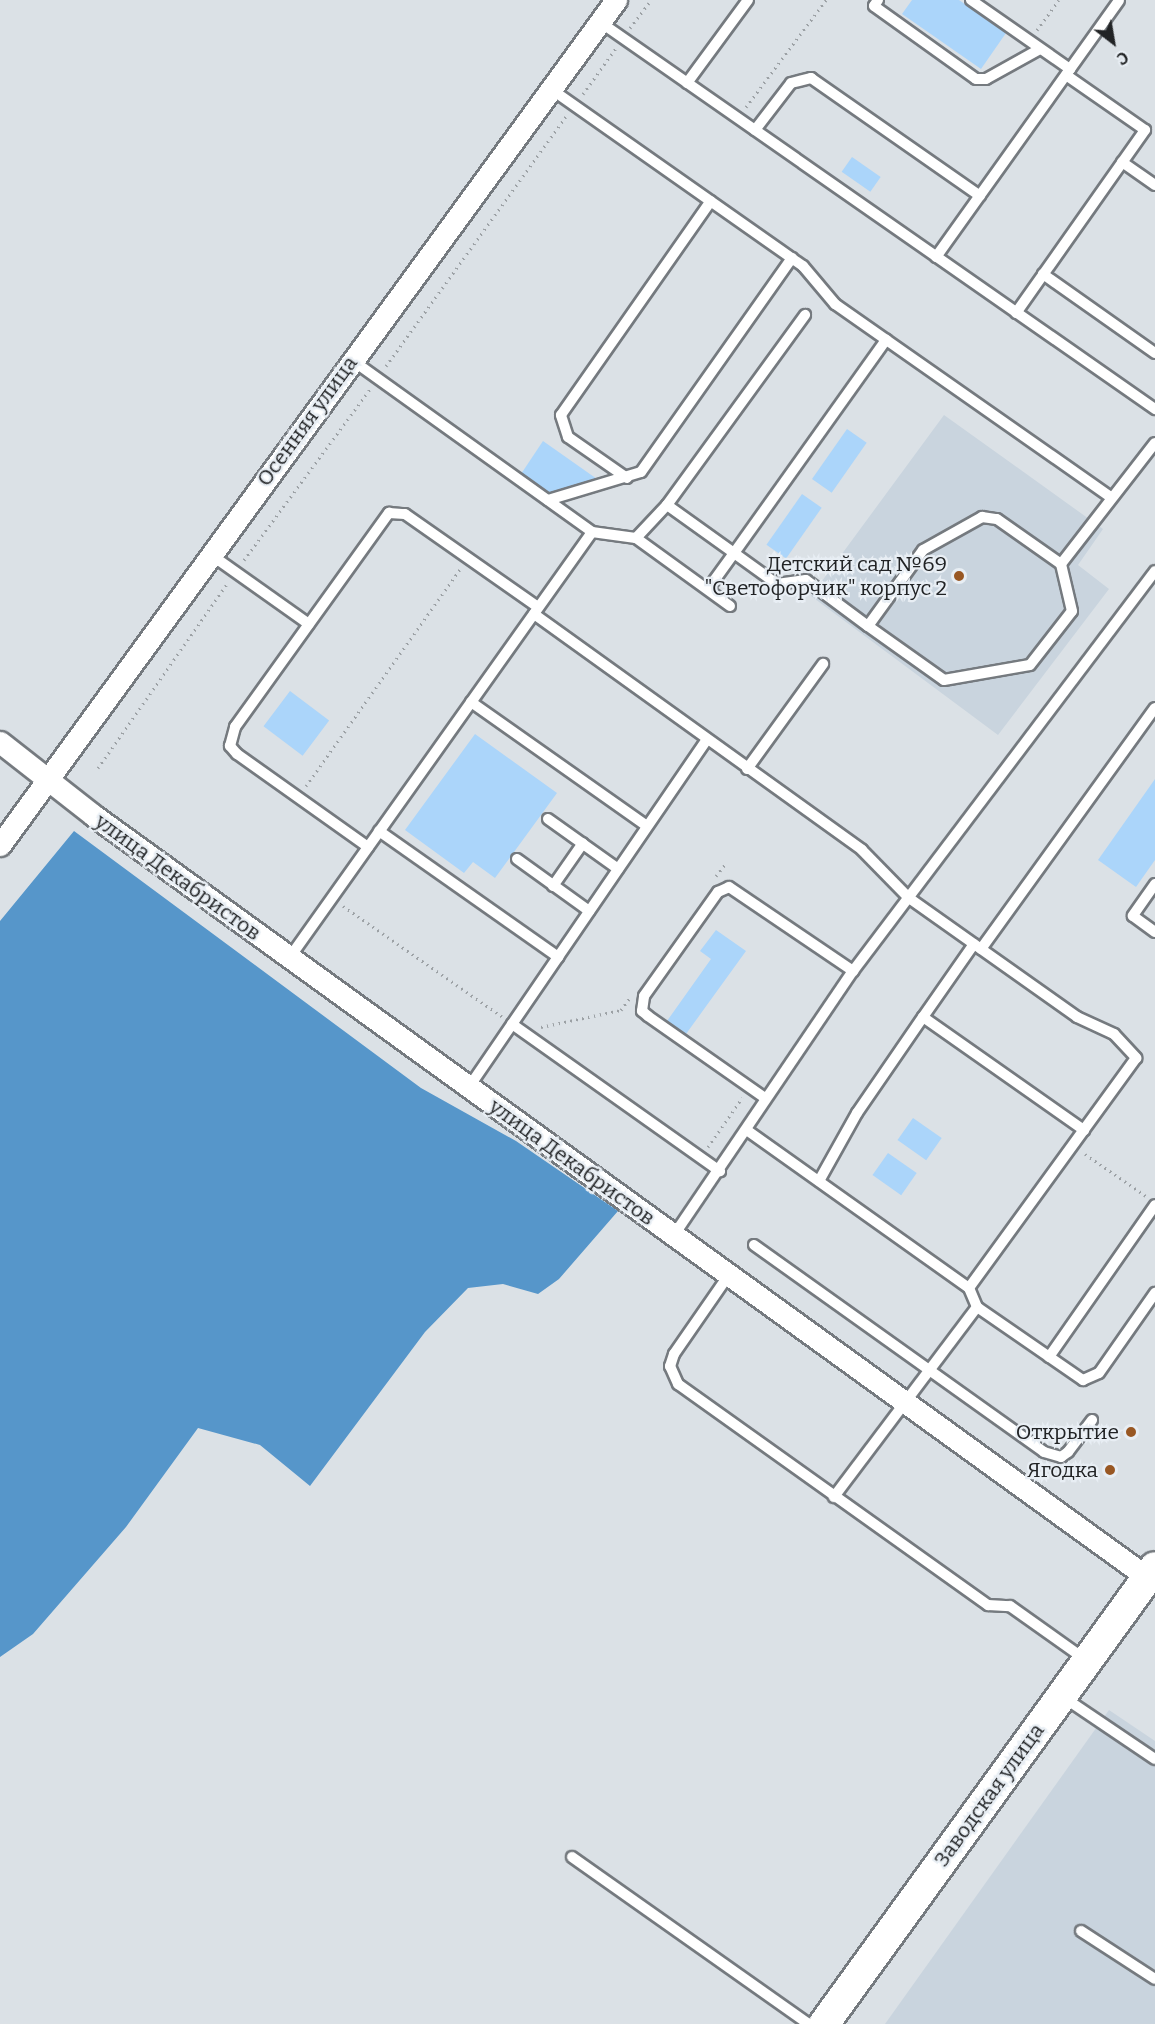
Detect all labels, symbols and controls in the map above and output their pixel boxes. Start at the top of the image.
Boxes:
north arrow [1083,12,1143,72]
text: С [1113,47,1132,69]
street label: Осенняя улица [251,351,363,491]
place label: Детский сад №69 "Светофорчик" корпус 2 [705,551,947,601]
marker: Детский сад №69 "Светофорчик" корпус 2 [952,569,966,583]
street label: улица Декабристов [90,808,266,946]
street label: улица Декабристов [484,1093,660,1231]
place label: Открытие [1016,1419,1119,1445]
marker: Открытие [1124,1425,1138,1439]
place label: Ягодка [1027,1457,1098,1483]
marker: Ягодка [1103,1463,1117,1477]
street label: Заводская улица [929,1719,1049,1871]

